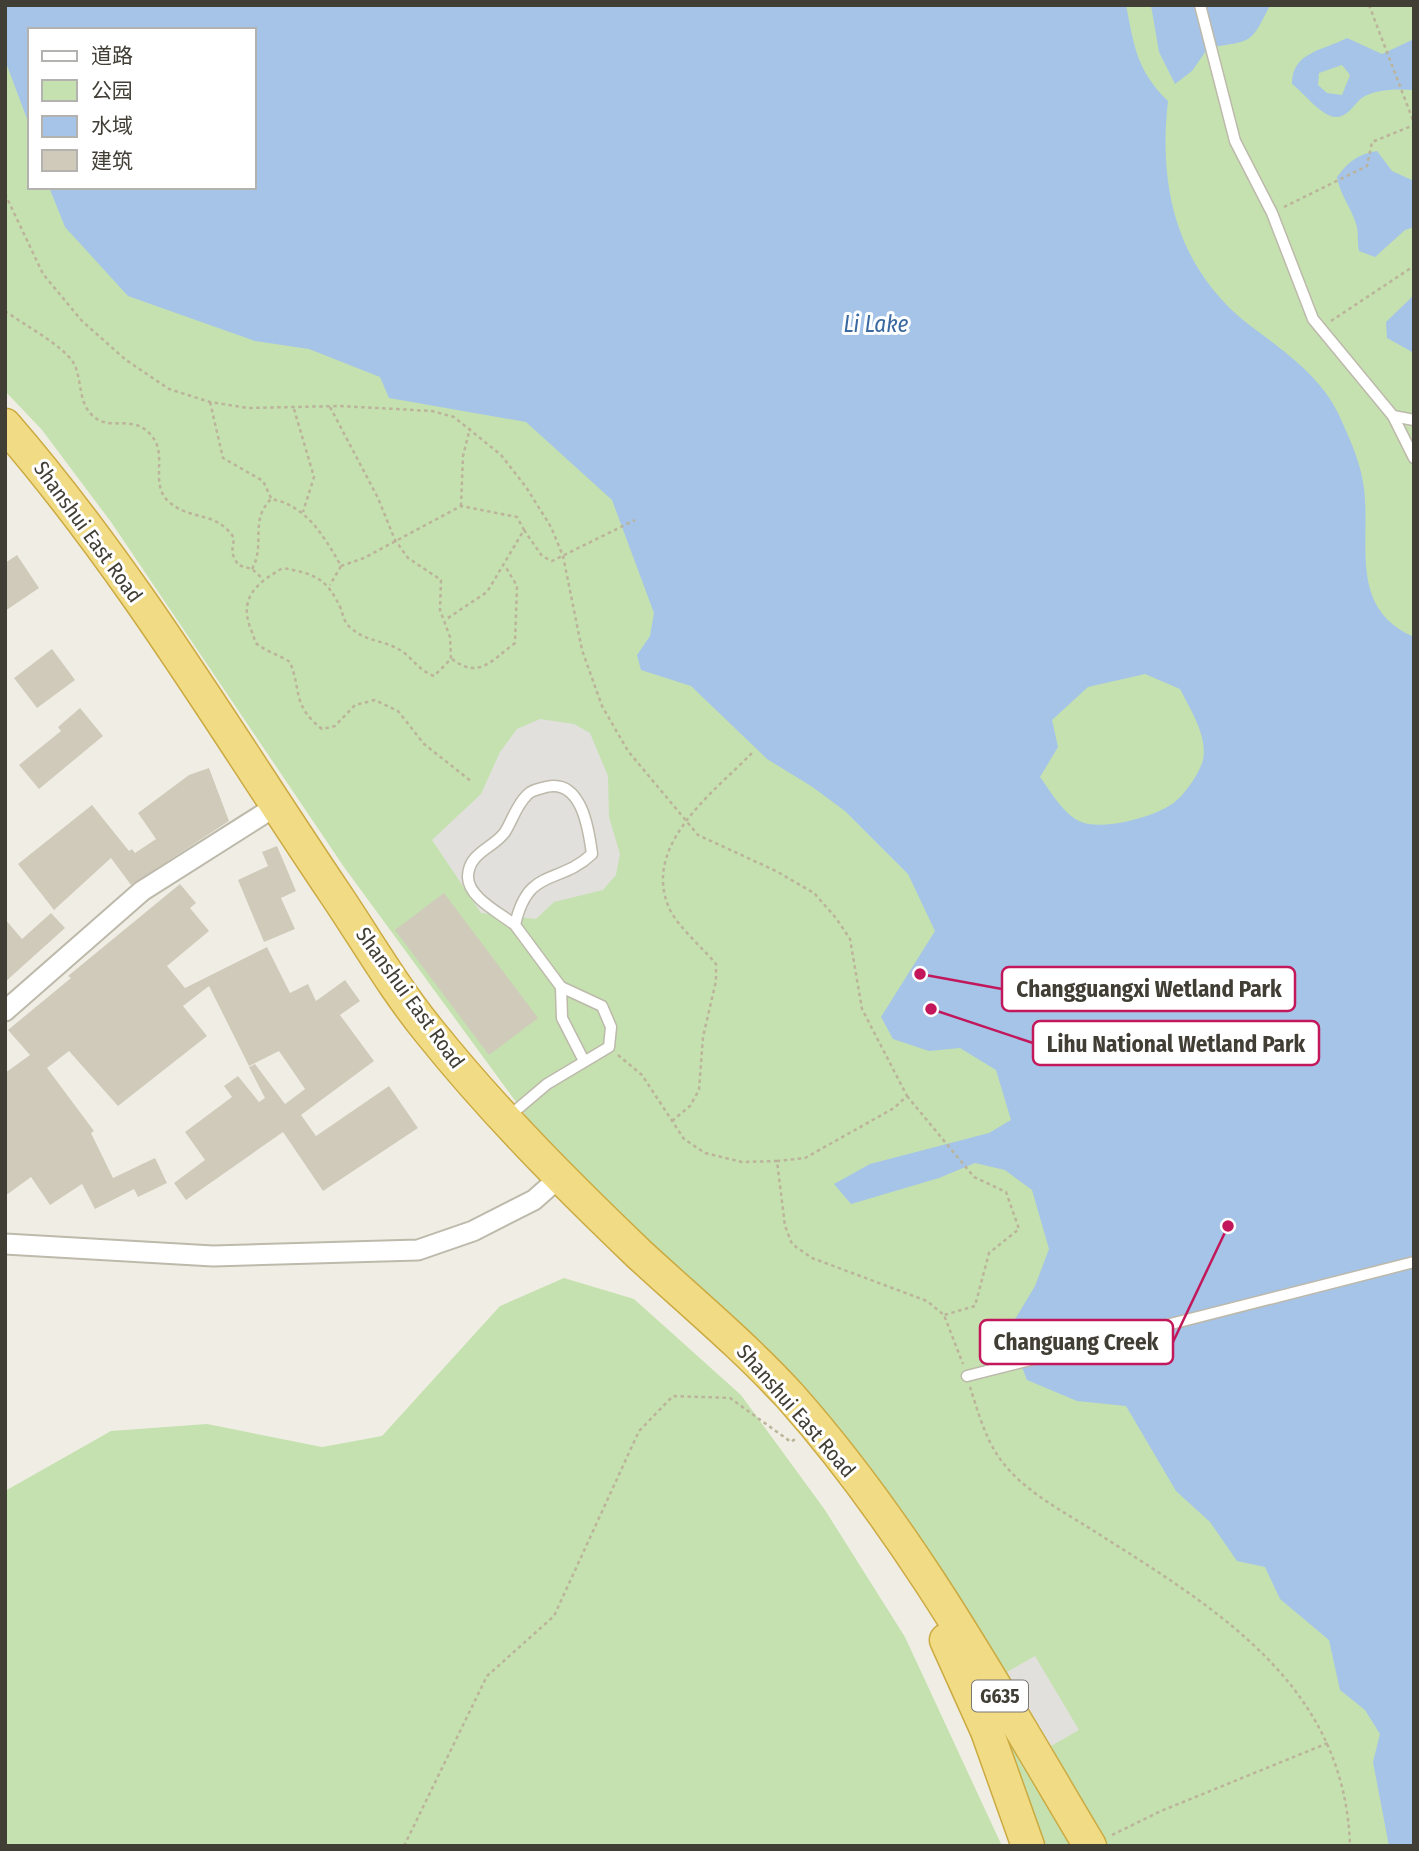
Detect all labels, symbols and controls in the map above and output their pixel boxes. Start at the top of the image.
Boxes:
legend [28,28,256,189]
text: 道路 [91,43,133,69]
text: 公园 [91,78,133,104]
text: 水域 [91,113,133,139]
text: 建筑 [91,148,133,174]
water label: Li Lake [843,310,909,338]
street label: Shanshui East Road [28,456,148,608]
street label: Shanshui East Road [350,922,470,1074]
callout: Changguangxi Wetland Park [1002,967,1295,1011]
text: Changguangxi Wetland Park [1016,975,1282,1003]
callout: Lihu National Wetland Park [1033,1021,1319,1065]
text: Lihu National Wetland Park [1047,1030,1305,1058]
callout: Changuang Creek [980,1320,1173,1364]
text: Changuang Creek [994,1328,1159,1356]
street label: Shanshui East Road [731,1339,861,1483]
road number: G635 [972,1680,1028,1712]

